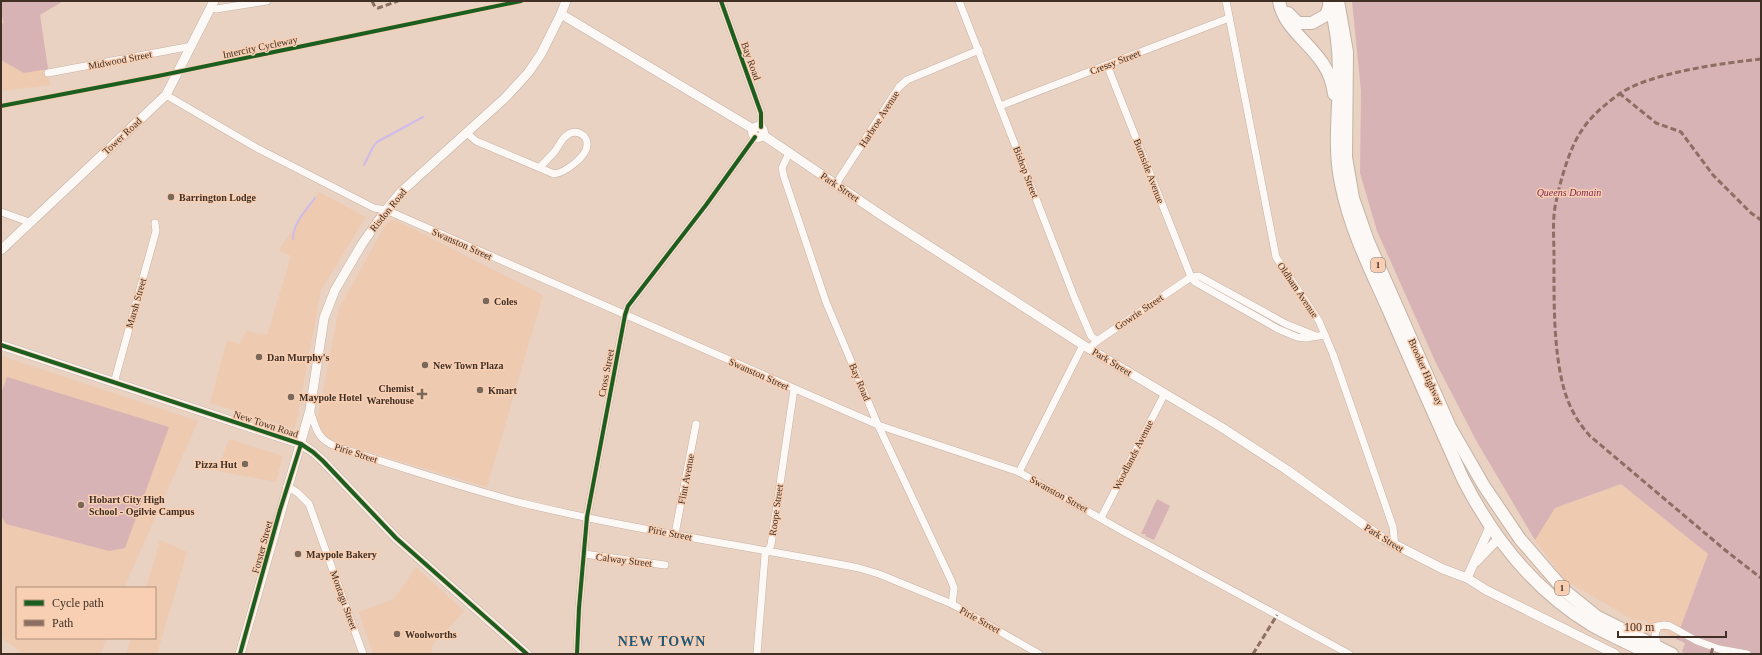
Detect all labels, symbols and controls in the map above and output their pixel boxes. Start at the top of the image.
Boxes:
street label: Intercity Cycleway [222,34,298,60]
street label: Bay Road [739,40,763,82]
street label: Cressy Street [1088,47,1142,77]
street label: Midwood Street [87,48,153,72]
street label: Harbroe Avenue [857,88,902,149]
street label: Tower Road [100,115,144,157]
street label: Burnside Avenue [1132,137,1167,205]
street label: Bishop Street [1011,145,1041,199]
street label: Park Street [819,170,862,204]
street label: Risdon Road [367,186,409,234]
park label: Queens Domain [1537,187,1601,198]
marker: Barrington Lodge [166,192,176,202]
place label: Barrington Lodge [179,192,257,203]
street label: Swanston Street [430,226,494,262]
road number: 1 [1371,258,1385,272]
street label: Oldham Avenue [1275,260,1321,320]
street label: Marsh Street [124,277,148,329]
street label: Gowrie Street [1113,292,1165,332]
marker: Coles [481,296,491,306]
place label: Coles [494,296,517,307]
street label: Brooker Highway [1406,337,1446,407]
street label: Park Street [1090,346,1134,378]
street label: Cross Street [596,348,616,398]
marker: Dan Murphy's [254,352,264,362]
place label: Dan Murphy's [267,352,330,363]
street label: Swanston Street [727,356,791,392]
marker: New Town Plaza [420,360,430,370]
place label: New Town Plaza [433,360,504,371]
street label: Bay Road [847,362,873,402]
place label: Chemist Warehouse [366,383,415,406]
marker: Kmart [475,385,485,395]
place label: Kmart [488,385,518,396]
marker: Chemist Warehouse [417,389,427,399]
marker: Maypole Hotel [286,392,296,402]
place label: Maypole Hotel [299,392,362,403]
street label: New Town Road [232,408,300,440]
street label: Woodlands Avenue [1111,418,1156,492]
street label: Pirie Street [333,441,379,465]
street label: Flint Avenue [676,452,696,505]
place label: Pizza Hut [195,459,238,470]
marker: Pizza Hut [240,459,250,469]
street label: Swanston Street [1028,474,1090,515]
street label: Roope Street [767,483,785,536]
place label: Hobart City High School - Ogilvie Campus [89,494,194,517]
marker: Hobart City High School - Ogilvie Campus [76,500,86,510]
street label: Forster Street [250,519,274,575]
street label: Park Street [1362,522,1406,554]
street label: Pirie Street [647,523,693,543]
marker: Maypole Bakery [293,549,303,559]
place label: Maypole Bakery [306,549,377,560]
street label: Calway Street [595,551,653,569]
street label: Montagu Street [328,569,360,631]
road number: 1 [1555,581,1569,595]
legend [16,587,156,639]
text: Cycle path [52,596,104,610]
street label: Pirie Street [958,604,1002,636]
scale bar [1618,613,1726,639]
text: Path [52,616,73,630]
text: 100 m [1624,620,1655,634]
marker: Woolworths [392,629,402,639]
place label: Woolworths [405,629,457,640]
district label: NEW TOWN [618,634,706,649]

